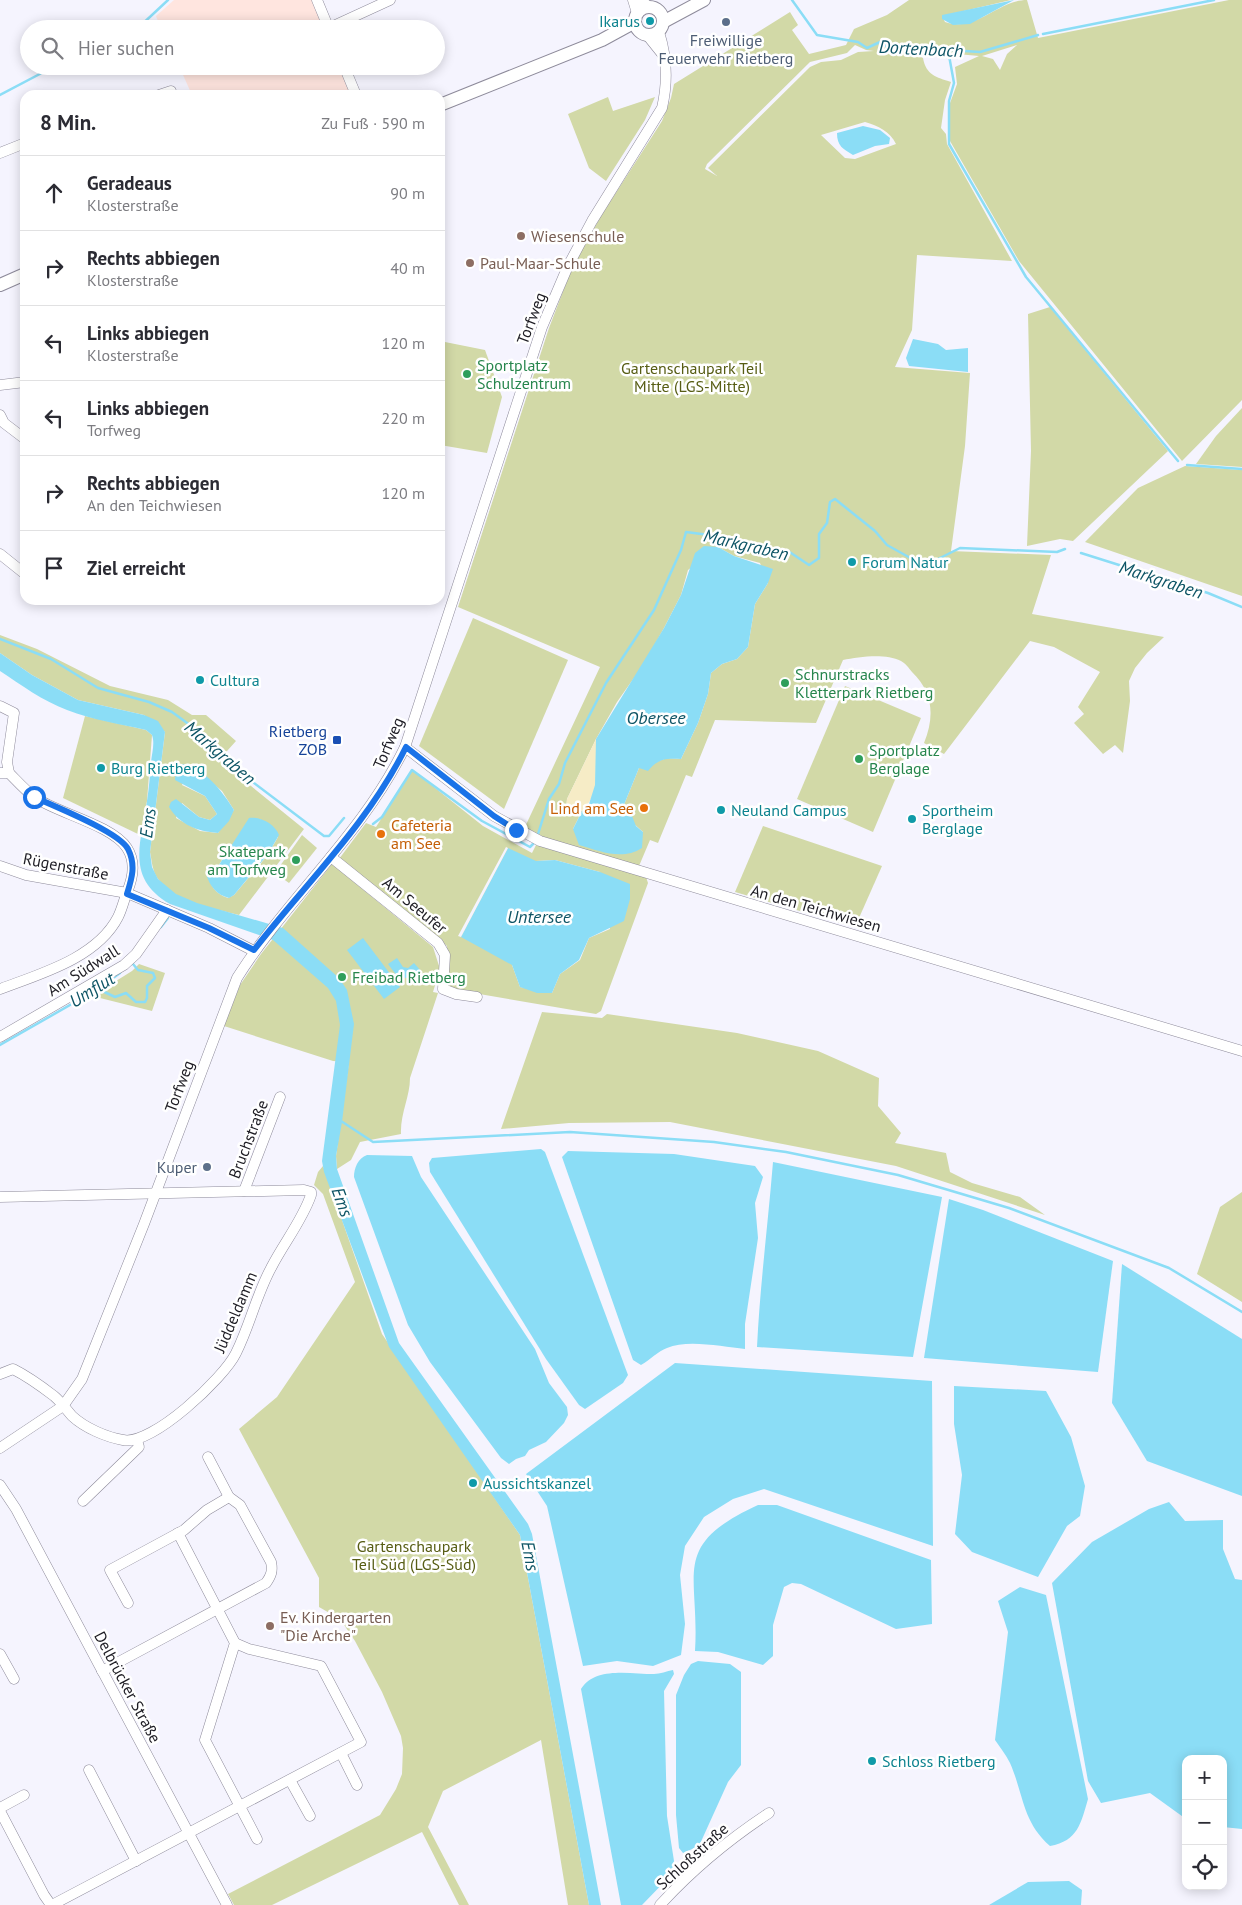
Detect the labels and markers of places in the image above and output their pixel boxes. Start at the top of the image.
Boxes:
place label: Ikarus [599,11,640,31]
marker: Ikarus [644,15,656,27]
marker: Freiwillige Feuerwehr Rietberg [720,16,732,28]
place label: Freiwillige Feuerwehr Rietberg [659,30,793,68]
place label: Wiesenschule [531,226,624,246]
marker: Wiesenschule [515,230,527,242]
place label: Paul-Maar-Schule [480,253,601,273]
marker: Paul-Maar-Schule [464,257,476,269]
place label: Sportplatz Schulzentrum [477,355,571,393]
marker: Sportplatz Schulzentrum [461,368,473,380]
place label: Forum Natur [862,552,949,572]
marker: Forum Natur [846,556,858,568]
place label: Schnurstracks Kletterpark Rietberg [795,664,933,702]
place label: Cultura [210,670,260,690]
marker: Cultura [194,674,206,686]
marker: Schnurstracks Kletterpark Rietberg [779,677,791,689]
place label: Rietberg ZOB [269,721,327,759]
marker: Rietberg ZOB [331,734,343,746]
place label: Sportplatz Berglage [869,740,940,778]
marker: Sportplatz Berglage [853,753,865,765]
place label: Burg Rietberg [111,758,205,778]
marker: Burg Rietberg [95,762,107,774]
place label: Lind am See [550,798,634,818]
place label: Neuland Campus [731,800,847,820]
place label: Sportheim Berglage [922,800,993,838]
marker: Lind am See [638,802,650,814]
marker: Neuland Campus [715,804,727,816]
marker: Sportheim Berglage [906,813,918,825]
place label: Cafeteria am See [391,815,452,853]
marker: Cafeteria am See [375,828,387,840]
place label: Skatepark am Torfweg [207,841,286,879]
marker: Skatepark am Torfweg [290,854,302,866]
place label: Freibad Rietberg [352,967,466,987]
marker: Freibad Rietberg [336,971,348,983]
place label: Kuper [157,1157,198,1177]
marker: Kuper [201,1161,213,1173]
place label: Aussichtskanzel [483,1473,591,1493]
marker: Aussichtskanzel [467,1477,479,1489]
place label: Ev. Kindergarten "Die Arche" [280,1607,391,1645]
marker: Ev. Kindergarten "Die Arche" [264,1620,276,1632]
place label: Schloss Rietberg [882,1751,996,1771]
marker: Schloss Rietberg [866,1755,878,1767]

